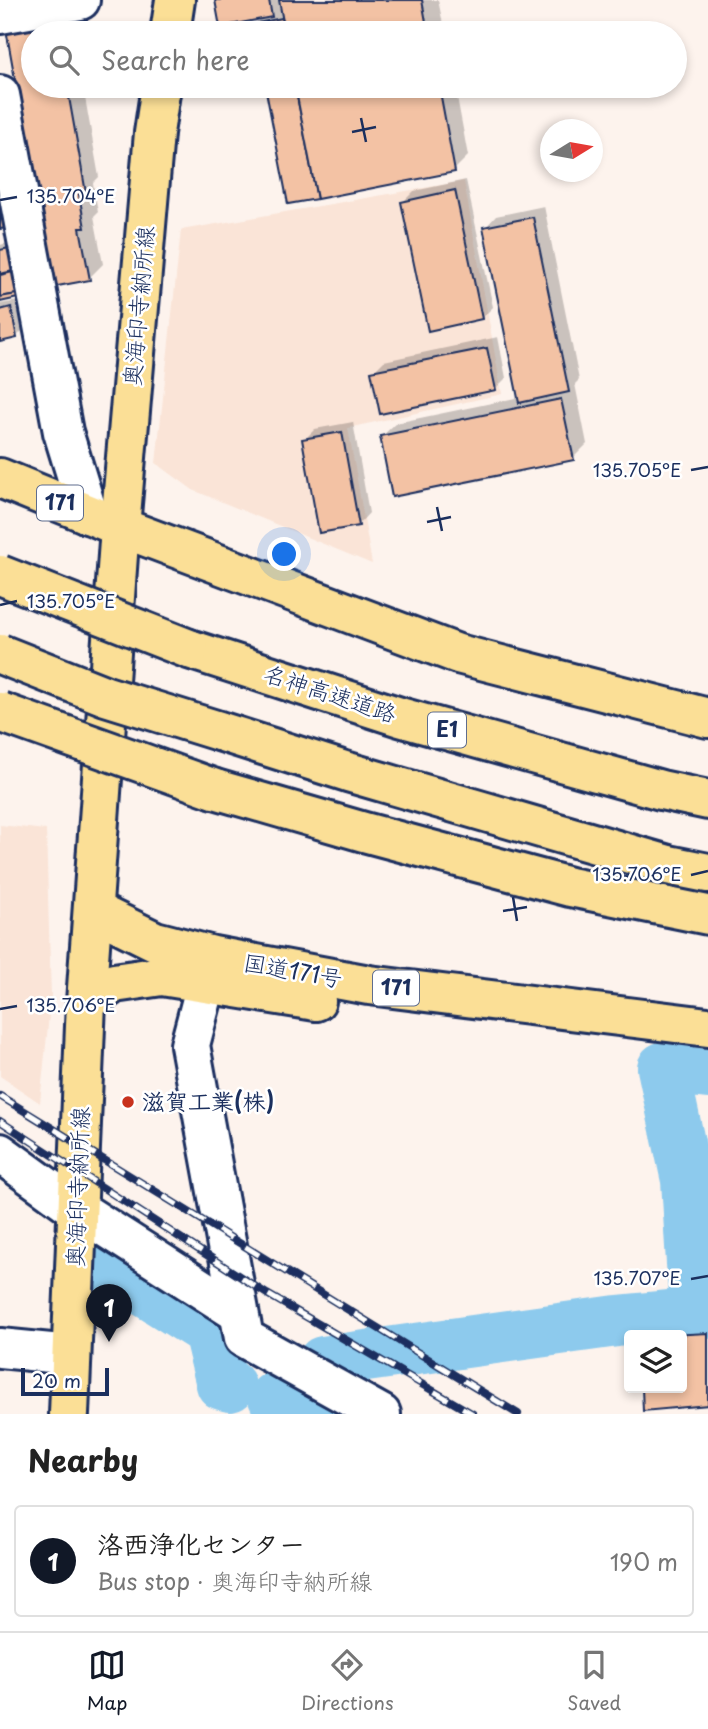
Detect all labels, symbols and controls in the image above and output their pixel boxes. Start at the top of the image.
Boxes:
search box [21,21,687,98]
text: Search here [101,40,250,79]
icon: search [45,41,83,79]
north arrow [540,119,603,182]
text: 135.704°E [27,182,115,209]
street label: 奥海印寺納所線 [113,224,162,388]
text: 135.705°E [593,456,681,483]
road number: 171 [37,486,83,520]
your location [267,537,301,571]
text: 135.705°E [27,587,115,614]
street label: 名神高速道路 [259,655,401,731]
road number: E1 [428,712,466,748]
text: 135.706°E [592,860,682,887]
street label: 国道171号 [241,944,346,995]
road number: 171 [373,970,419,1006]
text: 135.706°E [26,991,116,1018]
place label: 滋賀工業(株) [142,1083,274,1118]
marker: 滋賀工業(株) [120,1094,136,1110]
street label: 奥海印寺納所線 [56,1106,97,1268]
text: 135.707°E [593,1264,681,1291]
pin: 1 [86,1284,132,1342]
map controls [624,1330,687,1393]
button: layers [624,1330,687,1393]
scale bar [21,1365,108,1397]
text: 20 m [32,1366,81,1394]
text: Nearby [28,1437,138,1482]
text: 洛西浄化センター [97,1524,305,1563]
text: 1 [48,1544,59,1579]
text: 190 m [610,1544,678,1579]
text: Bus stop · 奥海印寺納所線 [97,1563,372,1598]
tab: Map [87,1646,127,1716]
tab: Directions [301,1646,394,1716]
tab: Saved [567,1646,621,1716]

